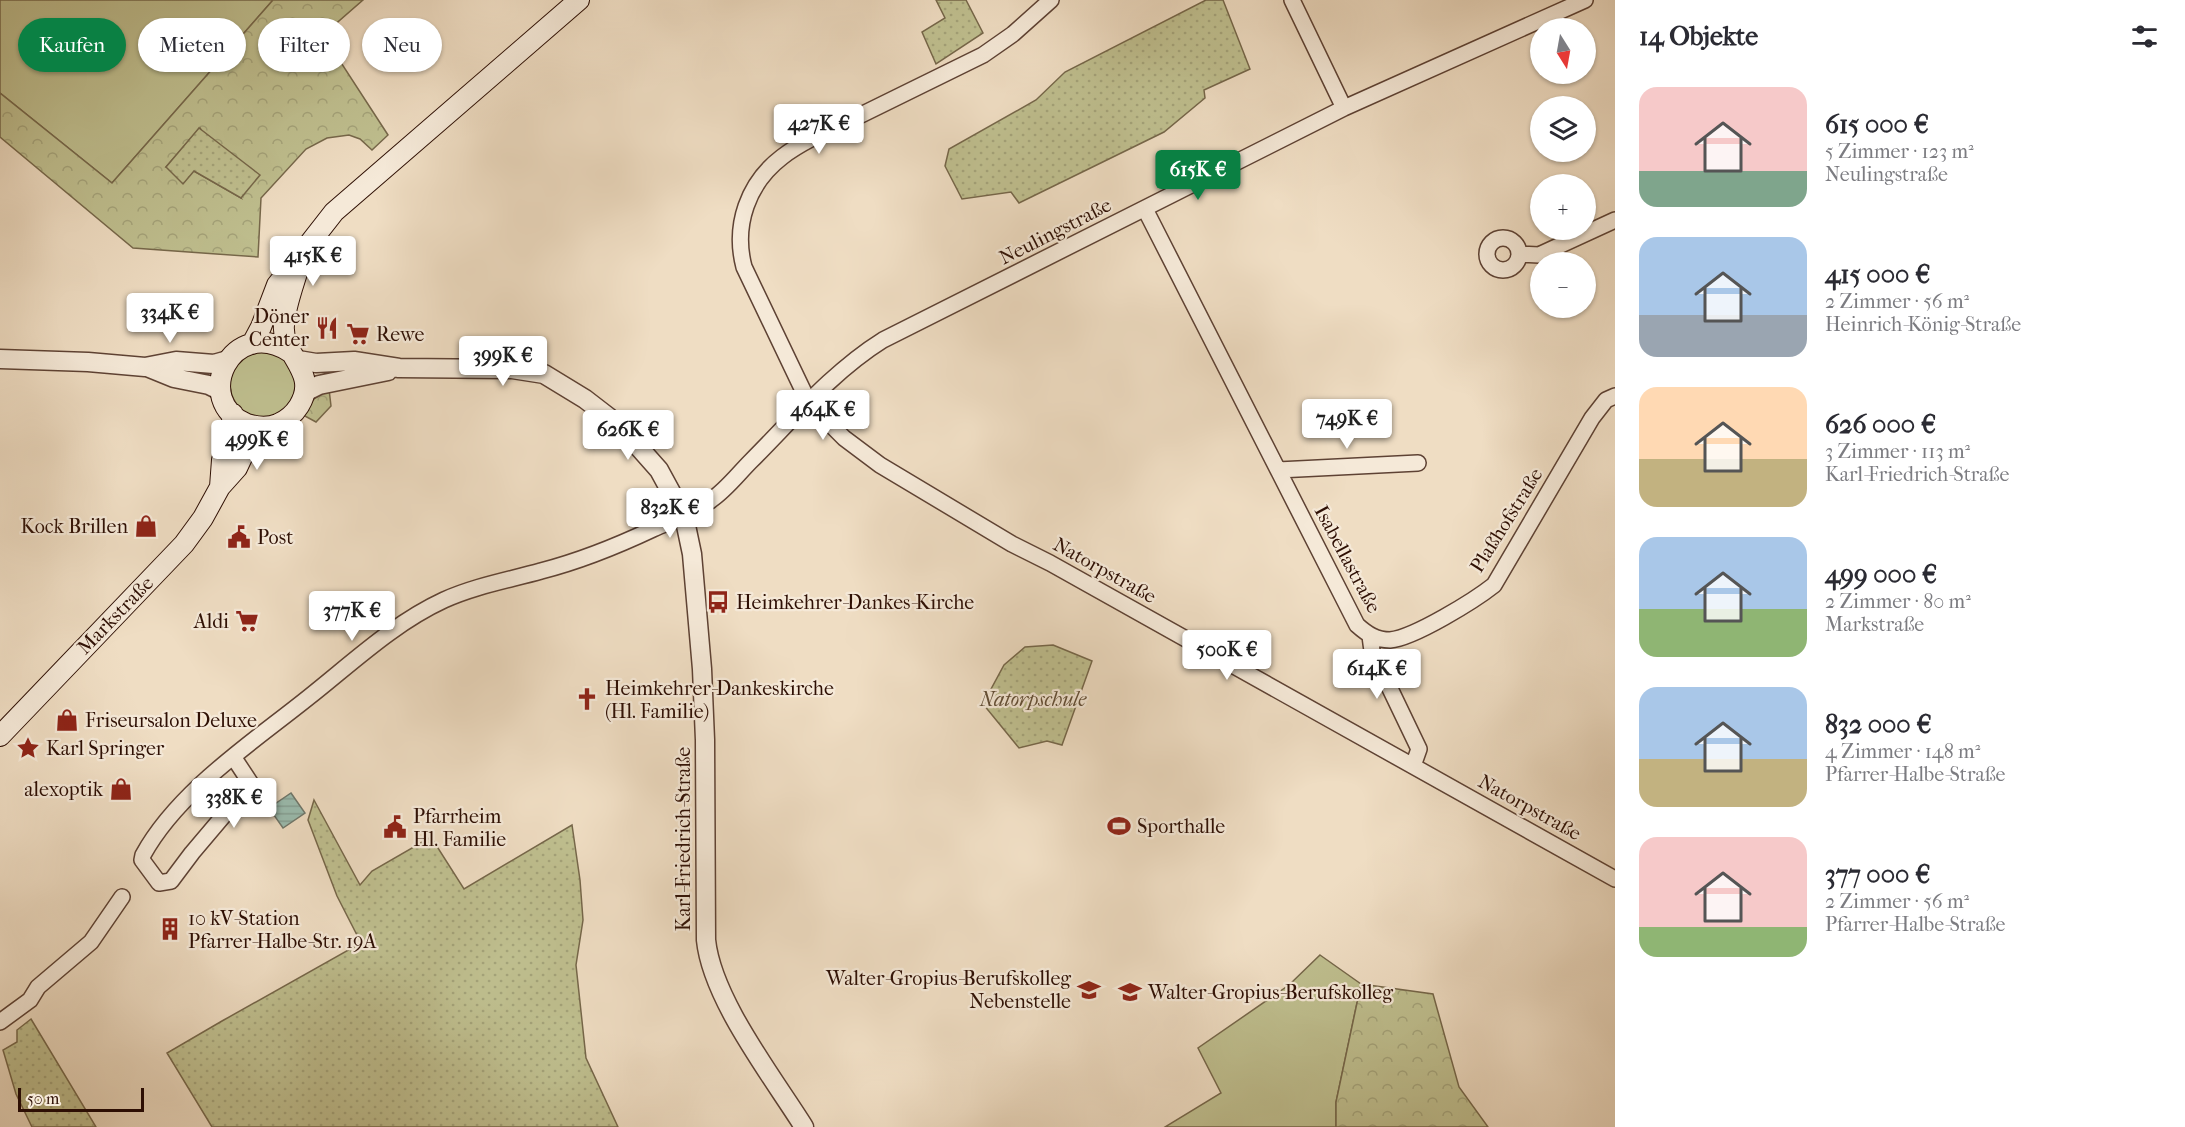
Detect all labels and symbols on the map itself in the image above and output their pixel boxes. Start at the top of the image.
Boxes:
north arrow [1530,18,1596,84]
pin: 427K € [770,104,868,155]
pin: 615K € [1149,150,1247,201]
street label: Neulingstraße [995,193,1115,270]
pin: 415K € [264,236,362,287]
pin: 334K € [121,293,219,344]
place label: Döner Center [249,305,309,351]
restaurant icon: Döner Center [314,315,340,341]
supermarket icon: Rewe [345,321,371,347]
place label: Rewe [376,323,424,346]
pin: 399K € [454,336,552,387]
pin: 464K € [774,390,872,441]
pin: 749K € [1298,399,1396,450]
pin: 626K € [579,410,677,461]
pin: 499K € [208,420,306,471]
street label: Plaßhofstraße [1465,464,1548,577]
pin: 832K € [621,488,719,539]
street label: Isabellastraße [1310,502,1385,617]
shop icon: Kock Brillen [133,513,159,539]
place label: Kock Brillen [20,515,128,538]
public building icon: Post [226,524,252,550]
place label: Post [257,526,293,549]
street label: Natorpstraße [1049,533,1160,608]
street label: Markstraße [73,572,158,659]
bus stop icon: Heimkehrer-Dankes-Kirche [705,589,731,615]
pin: 377K € [303,591,401,642]
place label: Heimkehrer-Dankes-Kirche [736,591,974,614]
supermarket icon: Aldi [234,608,260,634]
place label: Aldi [193,610,229,633]
pin: 500K € [1178,630,1276,681]
pin: 614K € [1328,649,1426,700]
place label: Heimkehrer-Dankeskirche (Hl. Familie) [605,677,834,723]
church icon: Heimkehrer-Dankeskirche (Hl. Familie) [574,686,600,712]
park label: Natorpschule [979,688,1087,711]
shop icon: Friseursalon Deluxe [54,707,80,733]
place label: Friseursalon Deluxe [85,709,257,732]
place icon: Karl Springer [15,735,41,761]
place label: Karl Springer [46,737,165,760]
street label: Karl-Friedrich-Straße [672,747,695,931]
street label: Natorpstraße [1474,770,1585,845]
shop icon: alexoptik [108,776,134,802]
place label: alexoptik [24,778,104,801]
pin: 338K € [185,778,283,829]
place label: Pfarrheim Hl. Familie [413,805,506,851]
sports icon: Sporthalle [1106,813,1132,839]
public building icon: Pfarrheim Hl. Familie [382,814,408,840]
place label: Sporthalle [1137,815,1225,838]
place label: 10 kV-Station Pfarrer-Halbe-Str. 19A [188,907,378,953]
building icon: 10 kV-Station Pfarrer-Halbe-Str. 19A [157,916,183,942]
place label: Walter-Gropius-Berufskolleg Nebenstelle [825,967,1071,1013]
school or university icon: Walter-Gropius-Berufskolleg Nebenstelle [1076,977,1102,1003]
school or university icon: Walter-Gropius-Berufskolleg [1117,979,1143,1005]
place label: Walter-Gropius-Berufskolleg [1147,981,1393,1004]
scale bar [18,1085,144,1112]

